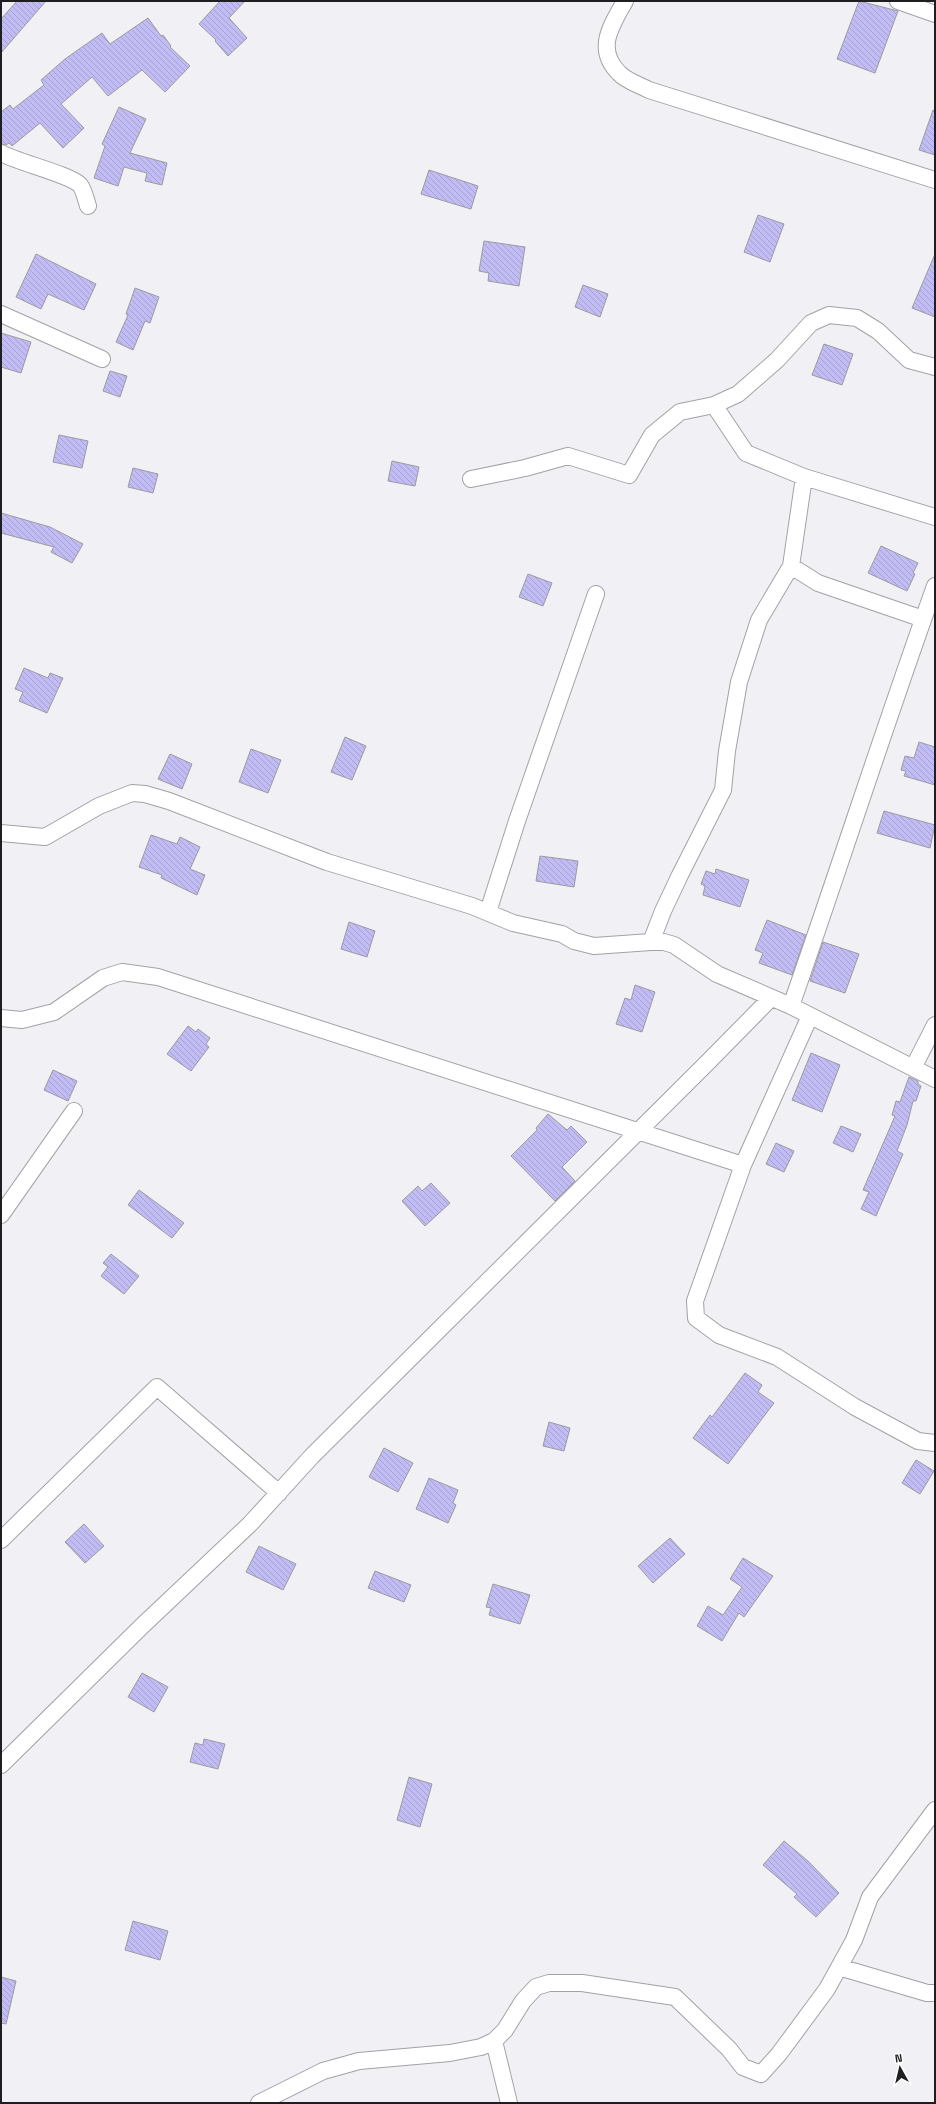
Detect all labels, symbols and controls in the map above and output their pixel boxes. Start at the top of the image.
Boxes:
north arrow [880,2048,920,2088]
text: N [894,2051,903,2066]

